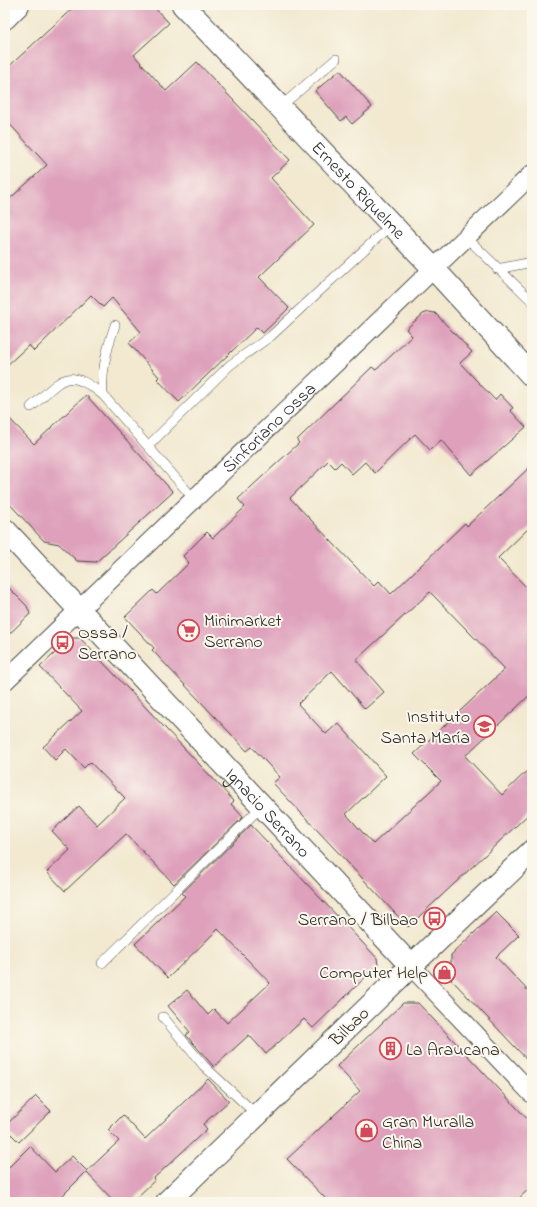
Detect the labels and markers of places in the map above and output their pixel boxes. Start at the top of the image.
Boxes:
place label: Minimarket Serrano [204,609,282,656]
supermarket icon: Minimarket Serrano [176,617,202,643]
place label: Ossa / Serrano [78,621,137,668]
bus stop icon: Ossa / Serrano [49,629,75,655]
place label: Instituto Santa María [380,705,470,752]
school or university icon: Instituto Santa María [472,713,498,739]
bus stop icon: Serrano / Bilbao [421,906,447,932]
place label: Serrano / Bilbao [298,908,418,934]
shop icon: Computer Help [431,959,457,985]
place label: Computer Help [319,961,428,987]
building icon: La Araucana [378,1036,404,1062]
place label: La Araucana [406,1038,500,1064]
place label: Gran Muralla China [382,1110,474,1157]
shop icon: Gran Muralla China [353,1118,379,1144]

